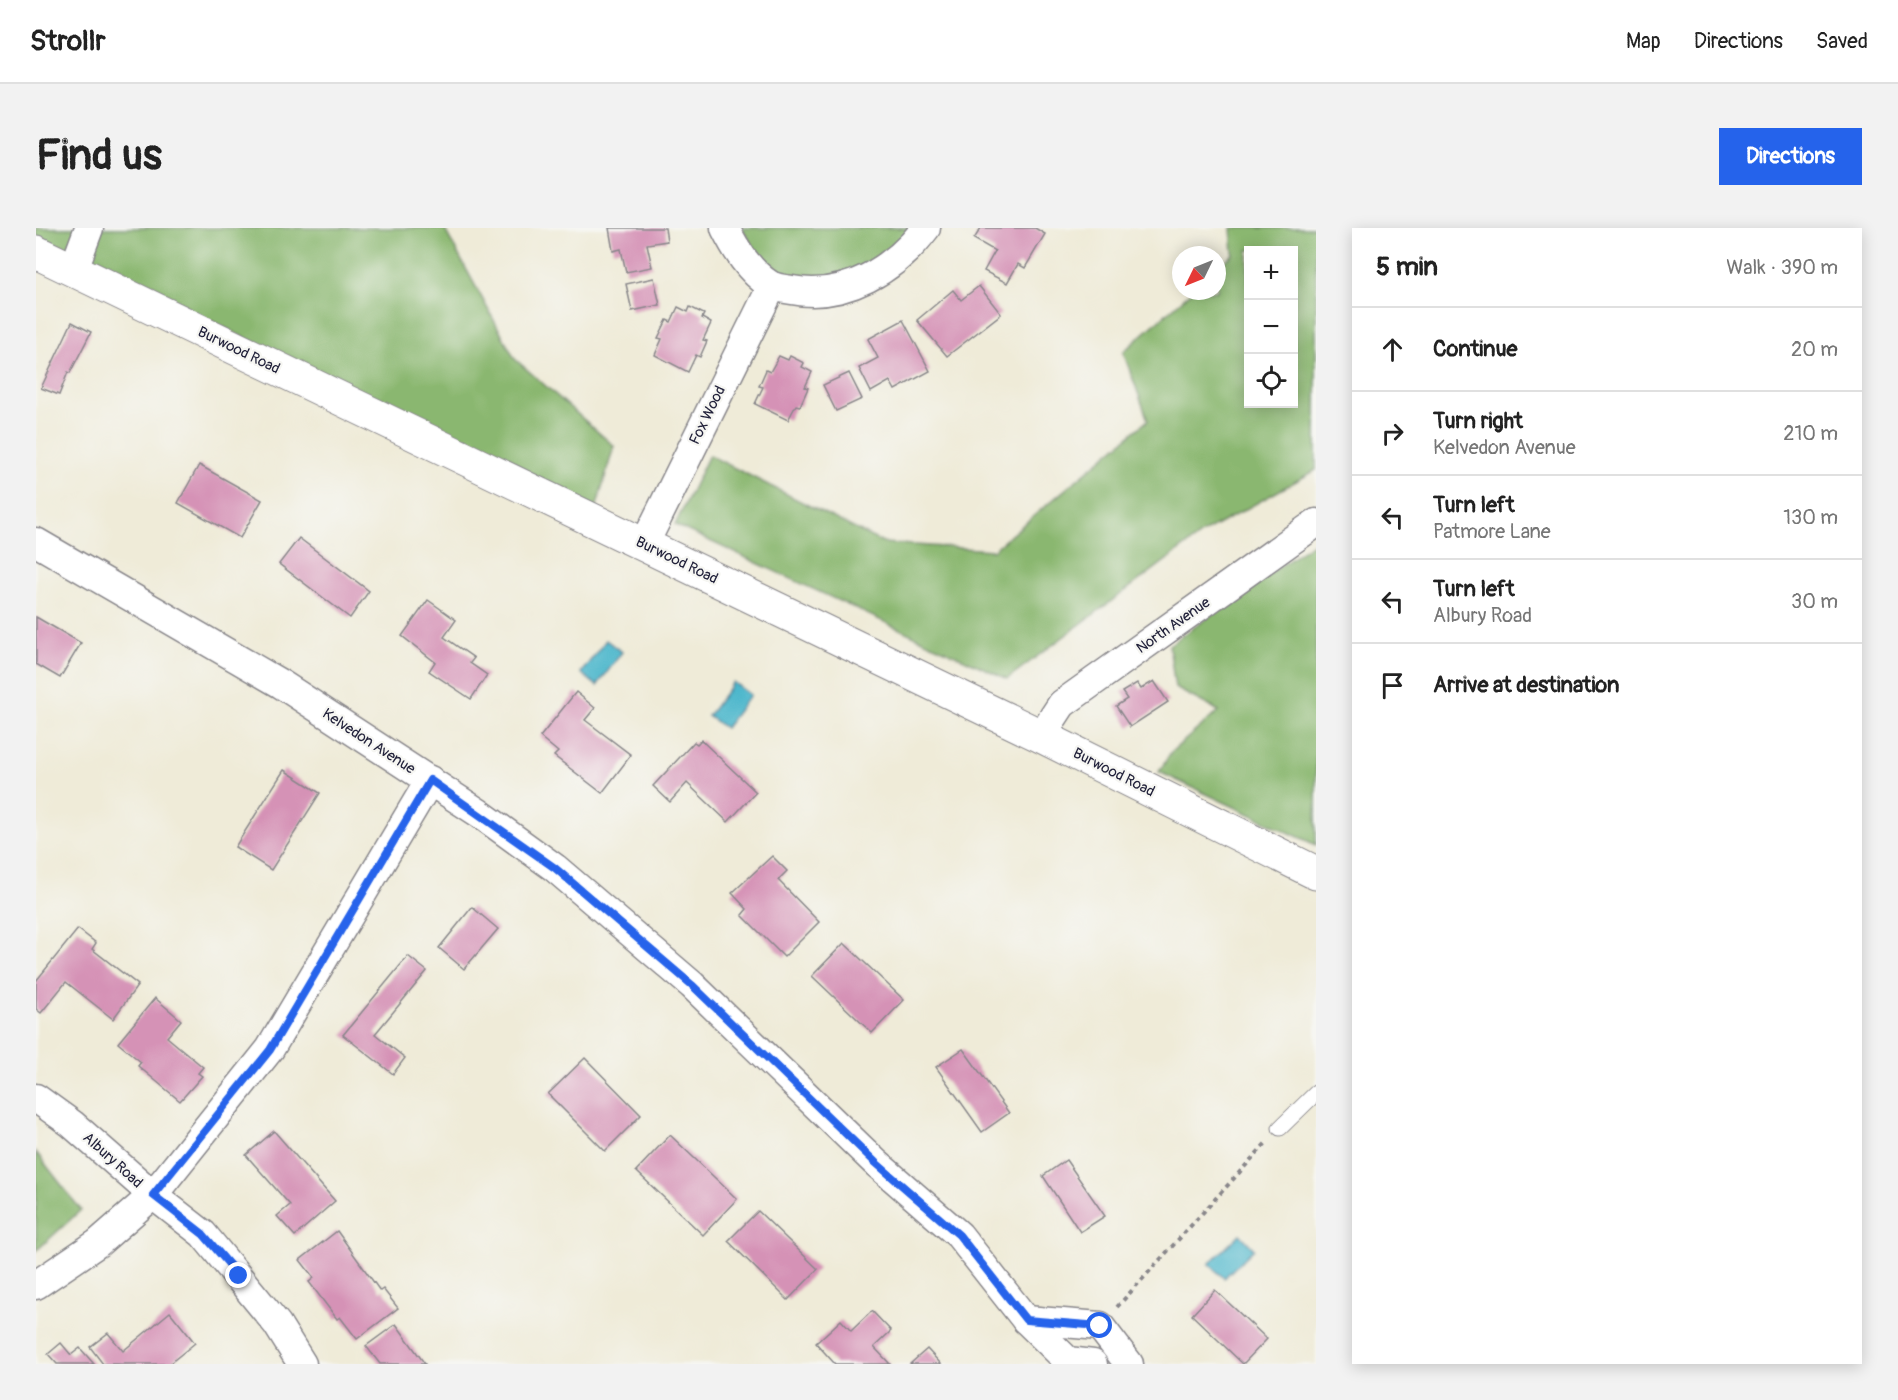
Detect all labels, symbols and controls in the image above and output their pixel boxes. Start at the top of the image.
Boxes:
text: Strollr [30,24,105,59]
text: Map [1626,28,1661,55]
text: Directions [1694,28,1783,55]
text: Saved [1816,28,1868,55]
button: Directions [1719,128,1862,185]
text: Find us [36,130,162,182]
north arrow [1172,246,1226,300]
map controls [1244,246,1298,408]
button: + [1244,246,1298,300]
text: 5 min [1376,251,1438,283]
text: Walk · 390 m [1726,255,1838,280]
button: − [1244,300,1298,354]
street label: Burwood Road [194,322,283,379]
icon: ahead [1376,333,1409,366]
text: Continue [1433,335,1517,363]
text: 20 m [1791,337,1838,362]
button: locate [1244,354,1298,408]
street label: Fox Wood [685,383,730,448]
text: Turn right [1433,407,1523,435]
icon: right [1376,417,1409,450]
text: 210 m [1783,421,1838,446]
text: Kelvedon Avenue [1433,435,1576,460]
text: Turn left [1433,491,1515,519]
icon: left [1376,501,1409,534]
text: 130 m [1783,505,1838,530]
text: Patmore Lane [1433,519,1551,544]
street label: Burwood Road [632,532,721,589]
text: Turn left [1433,575,1515,603]
icon: left [1376,585,1409,618]
text: 30 m [1791,589,1838,614]
street label: North Avenue [1133,593,1214,658]
text: Albury Road [1433,603,1532,628]
icon: arrive [1376,669,1409,702]
text: Arrive at destination [1433,671,1619,699]
street label: Kelvedon Avenue [319,704,419,779]
street label: Burwood Road [1070,744,1158,801]
street label: Albury Road [79,1128,147,1192]
route end [225,1262,251,1288]
route start [1086,1312,1112,1338]

